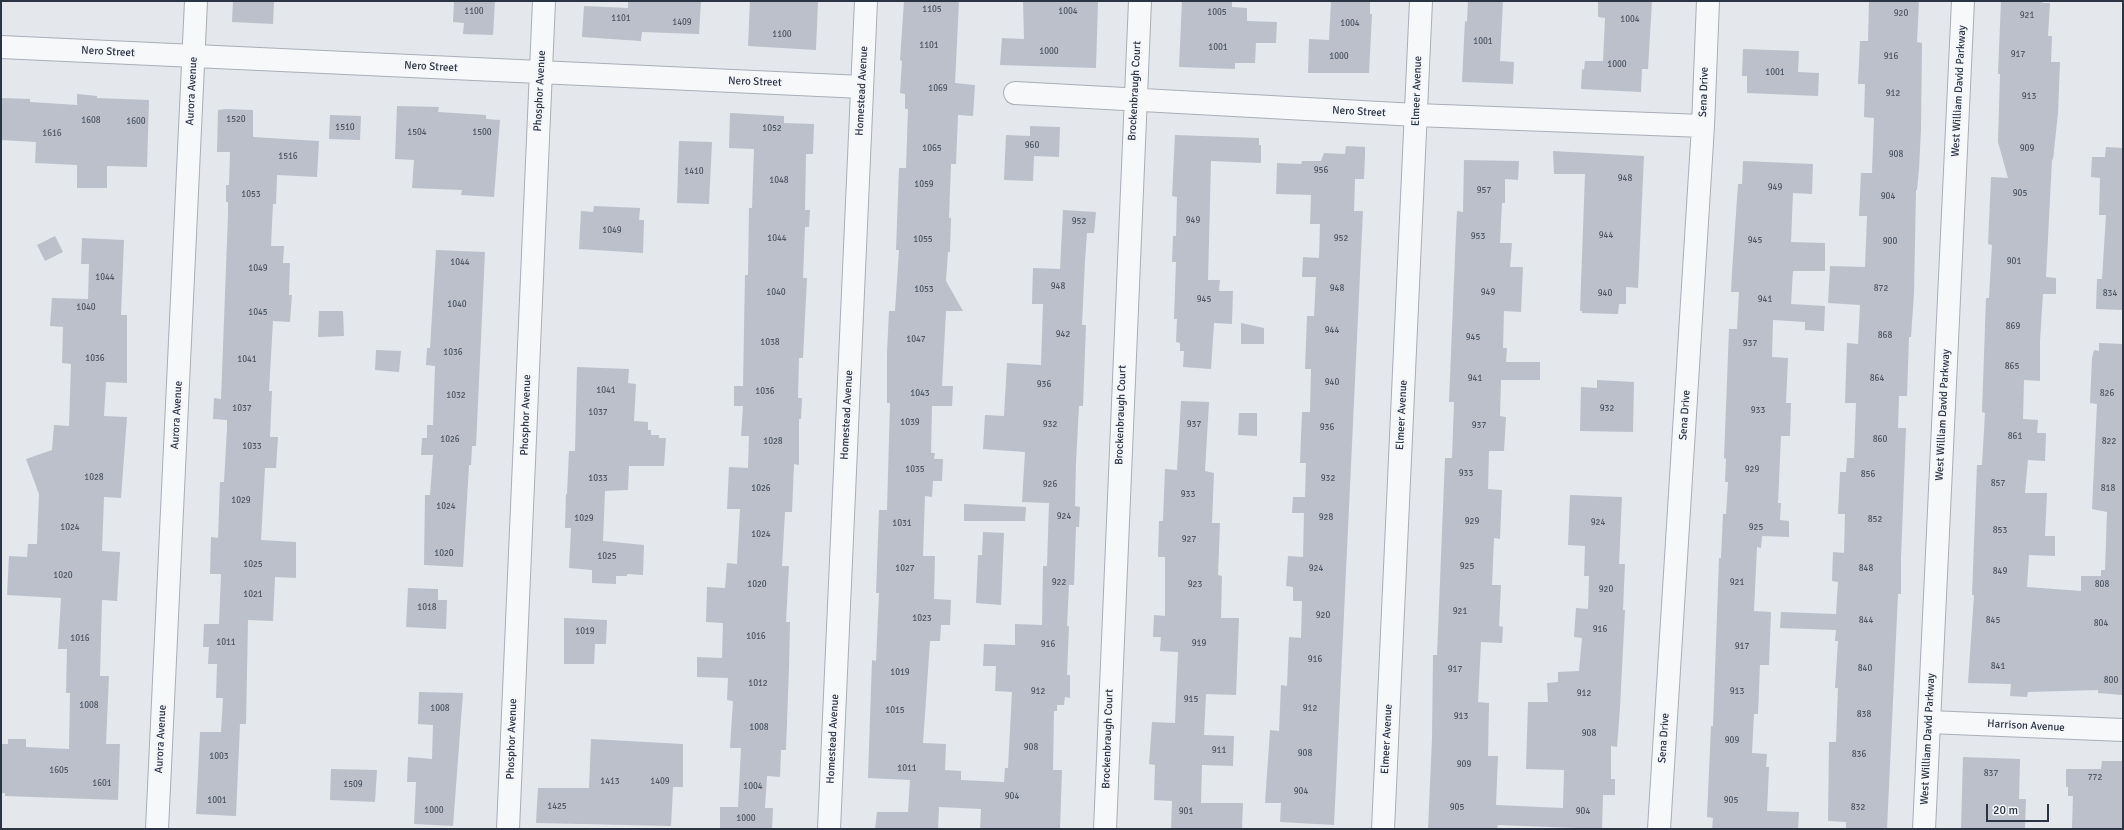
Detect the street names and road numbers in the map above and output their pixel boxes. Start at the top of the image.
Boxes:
street label: West William David Parkway [1949,25,1969,157]
street label: Brockenbraugh Court [1126,41,1144,141]
street label: Nero Street [81,44,135,60]
street label: Homestead Avenue [853,46,871,136]
street label: Phosphor Avenue [531,50,549,132]
street label: Aurora Avenue [184,56,200,126]
street label: Elmeer Avenue [1409,56,1425,126]
street label: Nero Street [404,59,458,75]
street label: Sena Drive [1697,67,1711,117]
street label: Nero Street [728,74,782,90]
street label: Nero Street [1332,104,1386,120]
street label: West William David Parkway [1933,349,1953,481]
street label: Brockenbraugh Court [1113,365,1129,465]
street label: Homestead Avenue [838,370,856,460]
street label: Phosphor Avenue [518,374,534,456]
street label: Aurora Avenue [169,380,185,450]
street label: Elmeer Avenue [1394,380,1410,450]
street label: Sena Drive [1677,389,1693,441]
street label: West William David Parkway [1918,673,1938,805]
street label: Brockenbraugh Court [1100,689,1116,789]
street label: Homestead Avenue [824,694,842,784]
street label: Phosphor Avenue [504,698,520,780]
street label: Aurora Avenue [153,704,169,774]
street label: Elmeer Avenue [1379,704,1395,774]
street label: Sena Drive [1656,712,1672,764]
street label: Harrison Avenue [1987,717,2065,735]

